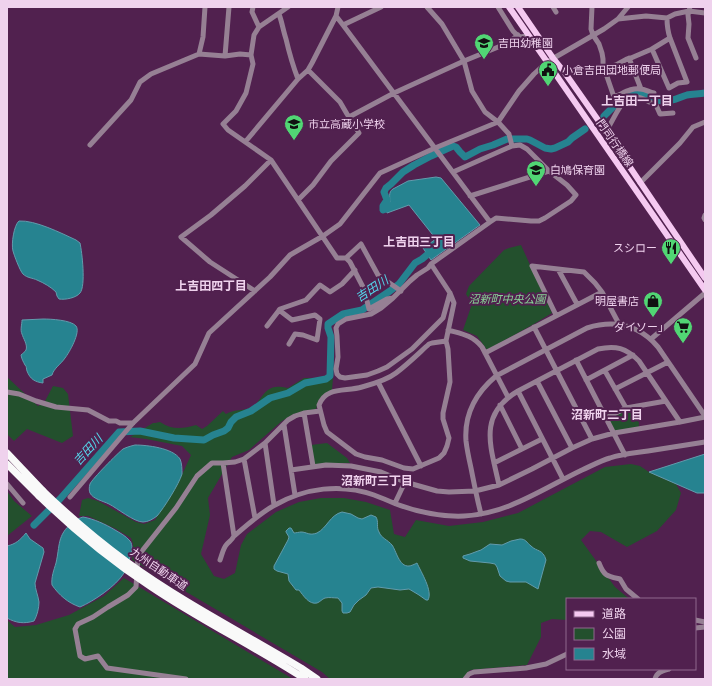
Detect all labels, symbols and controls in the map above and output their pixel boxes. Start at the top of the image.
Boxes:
school or university icon: 吉田幼稚園 [473,32,495,60]
place label: 吉田幼稚園 [498,36,553,50]
public building icon: 小倉吉田団地郵便局 [537,59,559,87]
place label: 小倉吉田団地郵便局 [562,63,661,77]
district label: 上吉田一丁目 [601,93,673,108]
school or university icon: 市立高蔵小学校 [283,113,305,141]
street label: 門司行橋線 [593,116,637,170]
place label: 市立高蔵小学校 [308,117,385,131]
school or university icon: 白鳩保育園 [525,159,547,187]
place label: 白鳩保育園 [550,163,605,177]
district label: 上吉田三丁目 [383,234,455,249]
restaurant icon: スシロー [660,237,682,265]
place label: スシロー [613,241,657,255]
water label: 吉田川 [353,271,393,305]
district label: 上吉田四丁目 [175,278,247,293]
shop icon: 明屋書店 [642,290,664,318]
park label: 沼新町中央公園 [469,292,547,306]
place label: 明屋書店 [595,294,639,308]
supermarket icon: ダイソー」 [672,316,694,344]
place label: ダイソー」 [614,320,669,334]
district label: 沼新町二丁目 [571,407,643,422]
water label: 吉田川 [70,430,107,468]
district label: 沼新町三丁目 [341,473,413,488]
street label: 九州自動車道 [128,545,190,593]
legend [566,598,696,670]
text: 道路 [602,606,626,621]
text: 公園 [602,626,626,641]
text: 水域 [602,646,626,661]

